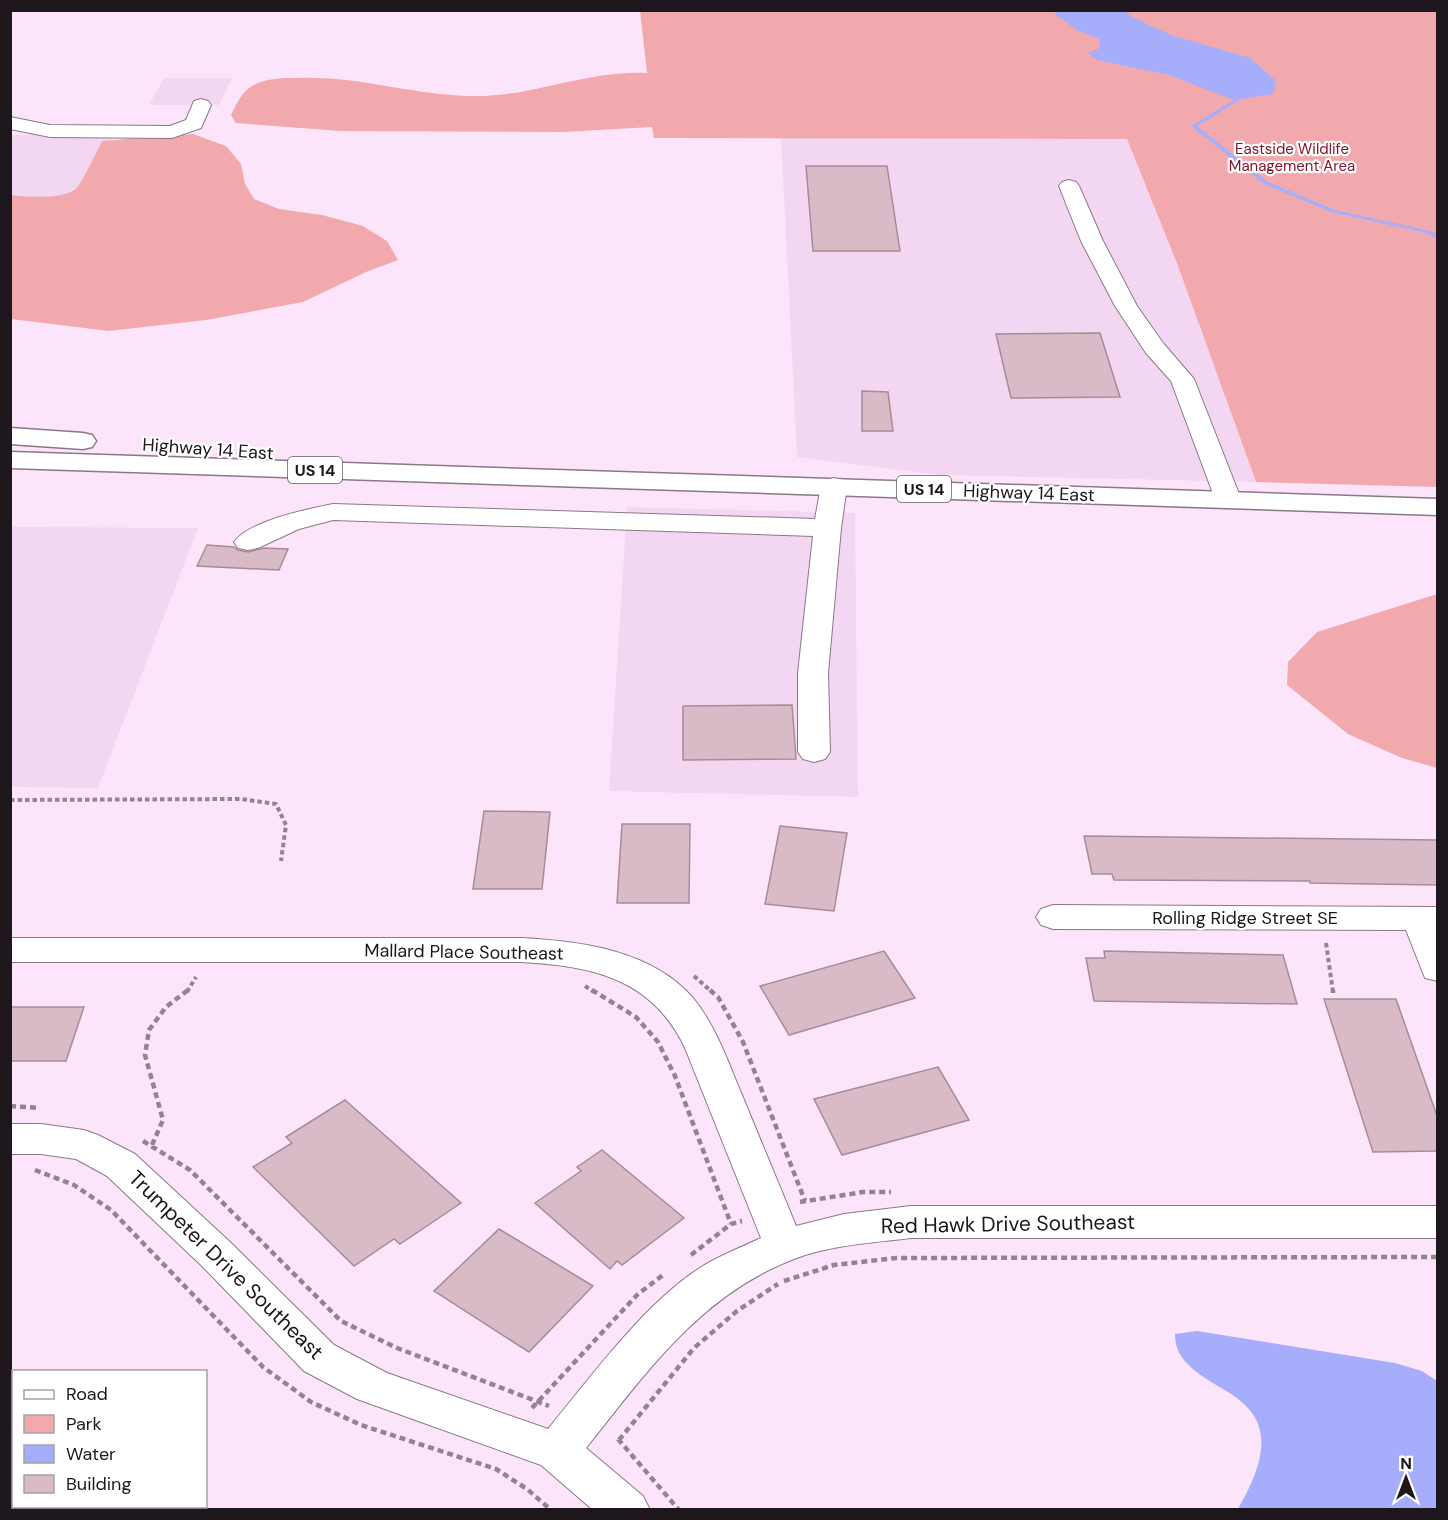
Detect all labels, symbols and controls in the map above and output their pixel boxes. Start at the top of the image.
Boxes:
park label: Eastside Wildlife Management Area [1229,139,1355,176]
street label: Highway 14 East [141,432,275,466]
road number: US 14 [288,457,342,483]
road number: US 14 [897,476,951,502]
street label: Highway 14 East [963,479,1095,507]
street label: Rolling Ridge Street SE [1152,906,1338,930]
street label: Mallard Place Southeast [364,938,564,966]
street label: Trumpeter Drive Southeast [122,1164,330,1366]
street label: Red Hawk Drive Southeast [881,1208,1135,1240]
legend [12,1370,207,1508]
text: Road [66,1382,108,1406]
text: Park [66,1412,102,1436]
text: Water [66,1442,116,1466]
north arrow [1376,1448,1436,1508]
text: N [1400,1453,1412,1474]
text: Building [66,1472,131,1496]

